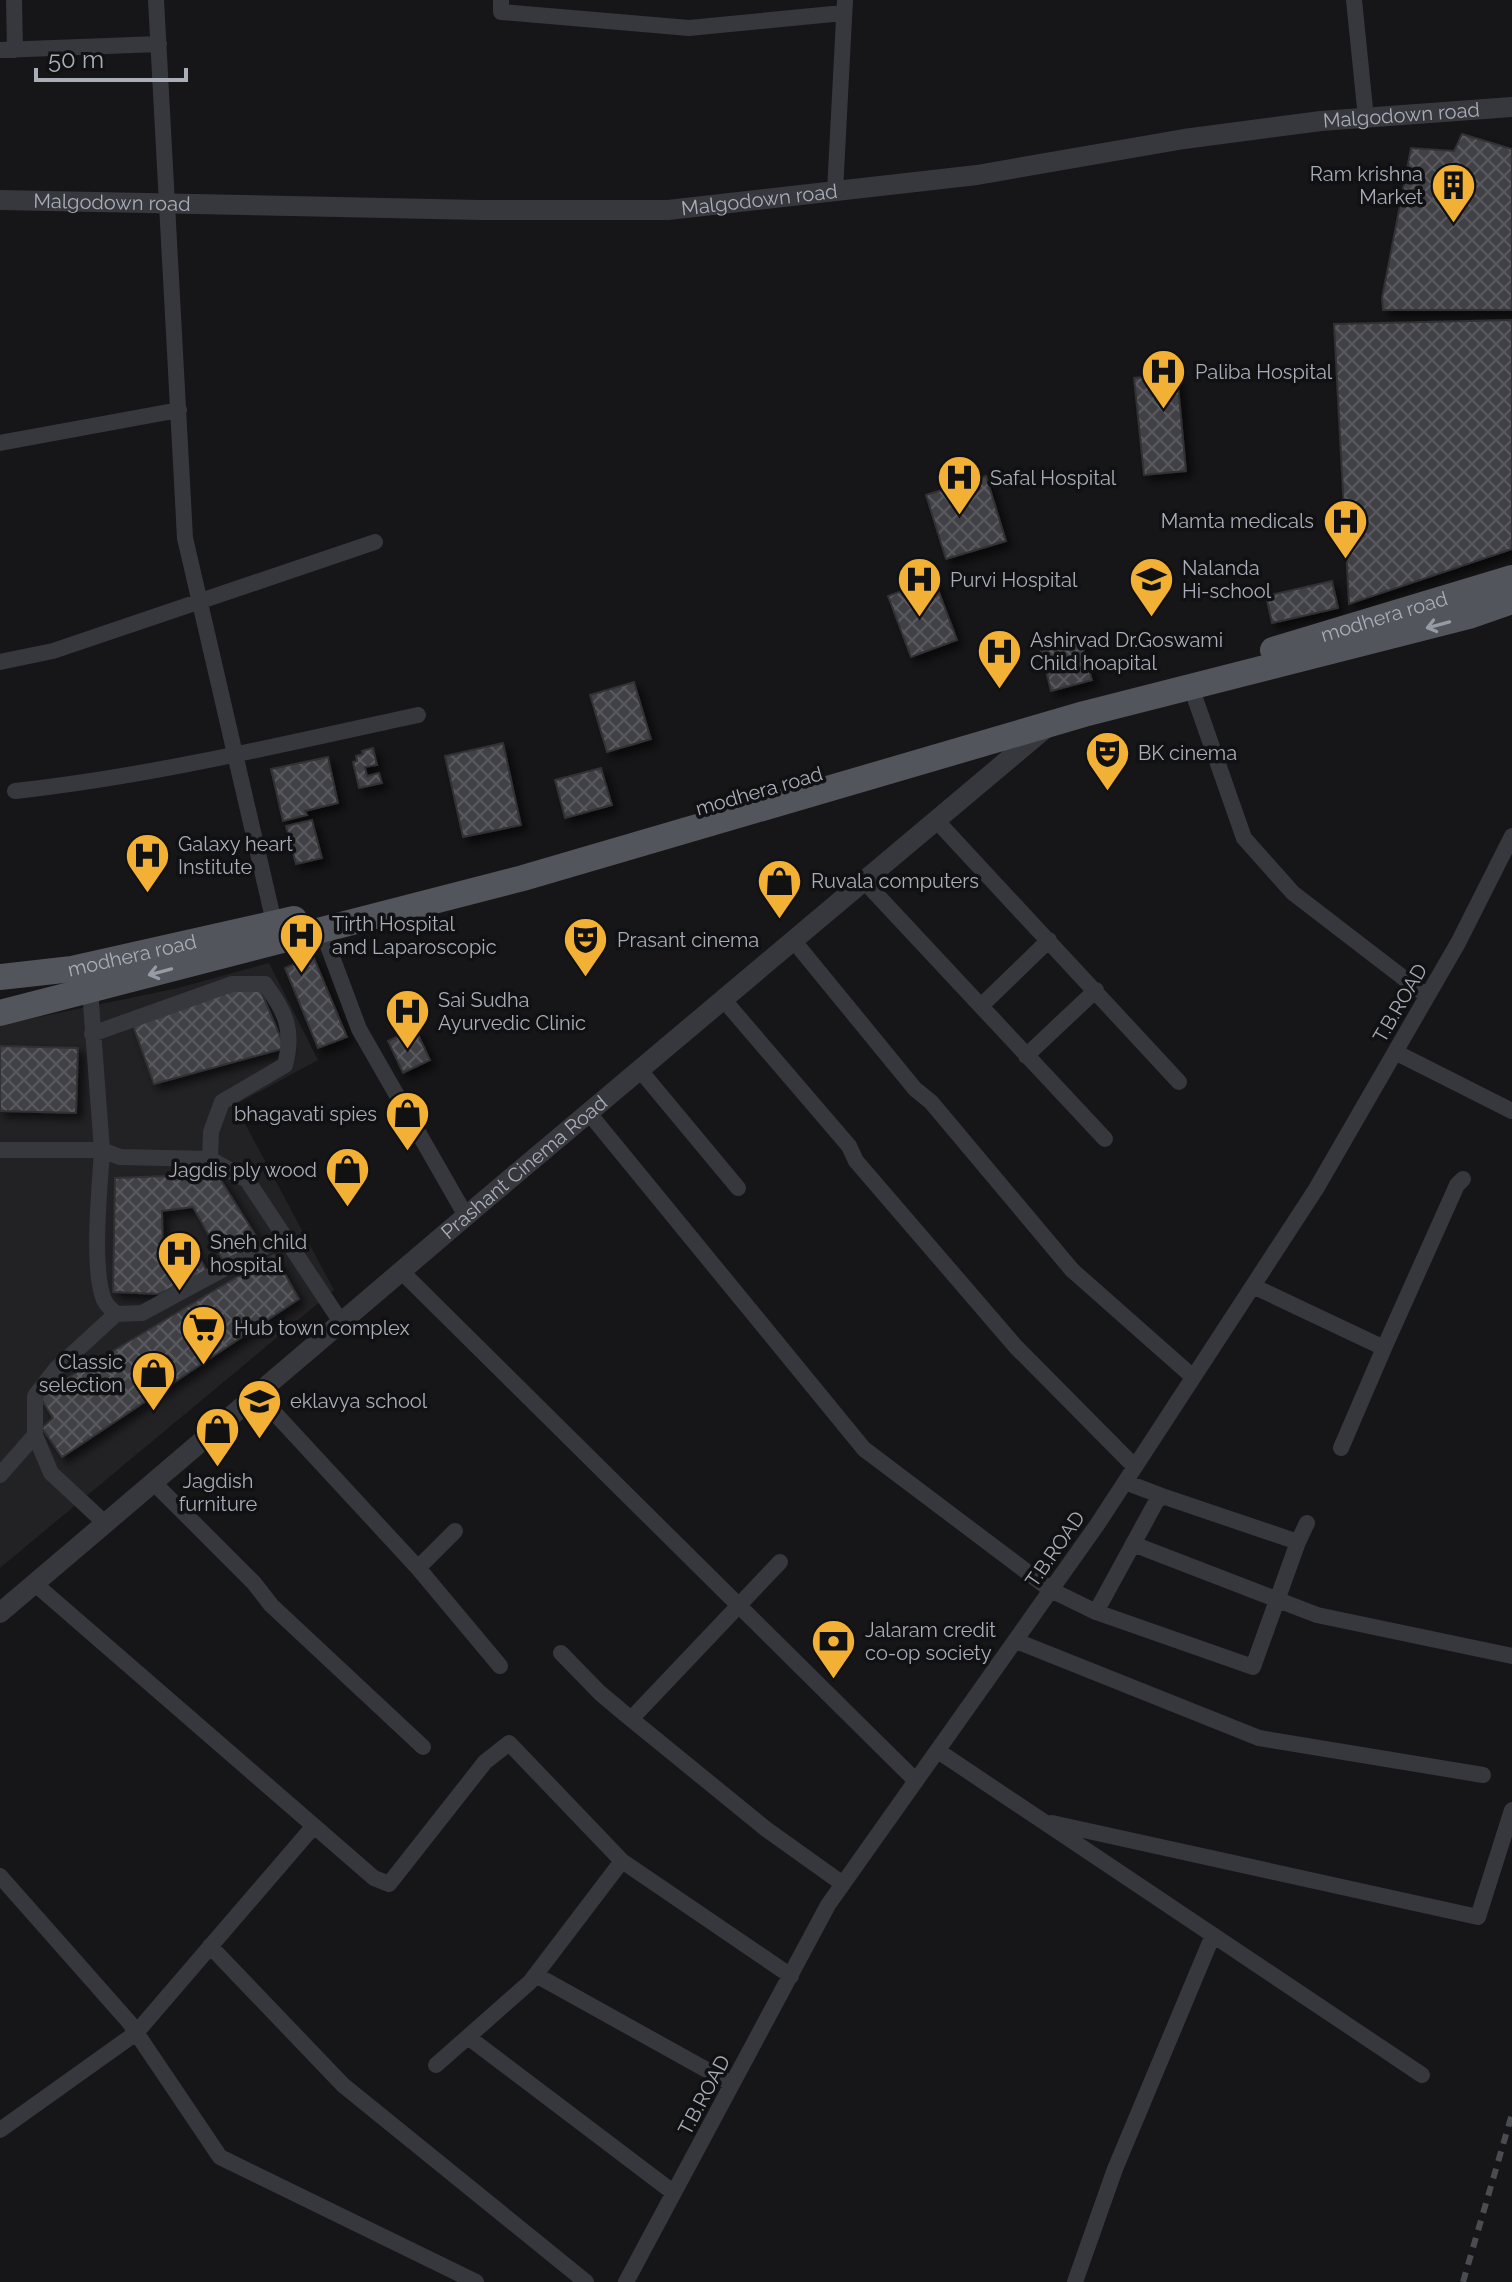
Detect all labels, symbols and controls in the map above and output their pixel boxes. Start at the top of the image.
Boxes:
scale bar [36,32,186,82]
text: 50 m [48,45,104,74]
street label: Malgodown road [1322,97,1481,133]
building icon: Ram krishna Market [1430,161,1478,224]
place label: Ram krishna Market [1310,162,1423,209]
street label: Malgodown road [680,179,839,220]
street label: Malgodown road [33,189,191,216]
hospital icon: Paliba Hospital [1140,348,1188,411]
place label: Paliba Hospital [1195,360,1333,384]
hospital icon: Safal Hospital [935,454,983,517]
place label: Safal Hospital [990,466,1117,490]
hospital icon: Mamta medicals [1321,497,1369,560]
place label: Mamta medicals [1161,509,1314,533]
school or university icon: Nalanda Hi-school [1127,555,1175,618]
hospital icon: Purvi Hospital [895,556,943,619]
place label: Nalanda Hi-school [1182,556,1272,603]
place label: Purvi Hospital [950,568,1078,592]
street label: modhera road [1318,586,1450,647]
one-way arrow [1425,618,1451,633]
hospital icon: Ashirvad Dr.Goswami Child hoapital [975,628,1023,691]
place label: Ashirvad Dr.Goswami Child hoapital [1030,628,1223,675]
theatre icon: BK cinema [1083,729,1131,792]
place label: BK cinema [1138,741,1237,765]
street label: modhera road [693,761,825,821]
hospital icon: Galaxy heart Institute [123,832,171,895]
place label: Galaxy heart Institute [178,832,293,879]
shop icon: Ruvala computers [756,857,804,920]
place label: Ruvala computers [811,869,979,893]
hospital icon: Tirth Hospital and Laparoscopic [277,912,325,975]
place label: Tirth Hospital and Laparoscopic [332,912,497,959]
theatre icon: Prasant cinema [562,916,610,979]
place label: Prasant cinema [617,928,759,952]
street label: modhera road [65,929,199,982]
street label: T.B.ROAD [1368,959,1432,1047]
one-way arrow [148,965,174,980]
hospital icon: Sai Sudha Ayurvedic Clinic [383,987,431,1050]
place label: Sai Sudha Ayurvedic Clinic [438,988,586,1035]
shop icon: bhagavati spies [384,1090,432,1153]
street label: Prashant Cinema Road [436,1090,612,1244]
place label: bhagavati spies [234,1102,377,1126]
shop icon: Jagdis ply wood [324,1146,372,1209]
place label: Jagdis ply wood [168,1158,317,1182]
hospital icon: Sneh child hospital [155,1229,203,1292]
place label: Sneh child hospital [210,1230,307,1277]
supermarket icon: Hub town complex [179,1304,227,1367]
place label: Hub town complex [234,1316,410,1340]
place label: Classic selection [39,1350,123,1397]
shop icon: Classic selection [130,1350,178,1413]
school or university icon: eklavya school [235,1377,283,1440]
place label: eklavya school [290,1389,428,1413]
shop icon: Jagdish furniture [194,1405,242,1468]
place label: Jagdish furniture [179,1469,258,1516]
street label: T.B.ROAD [1020,1506,1090,1592]
bank icon: Jalaram credit co-op society [810,1617,858,1680]
place label: Jalaram credit co-op society [865,1618,996,1665]
street label: T.B.ROAD [673,2051,735,2139]

